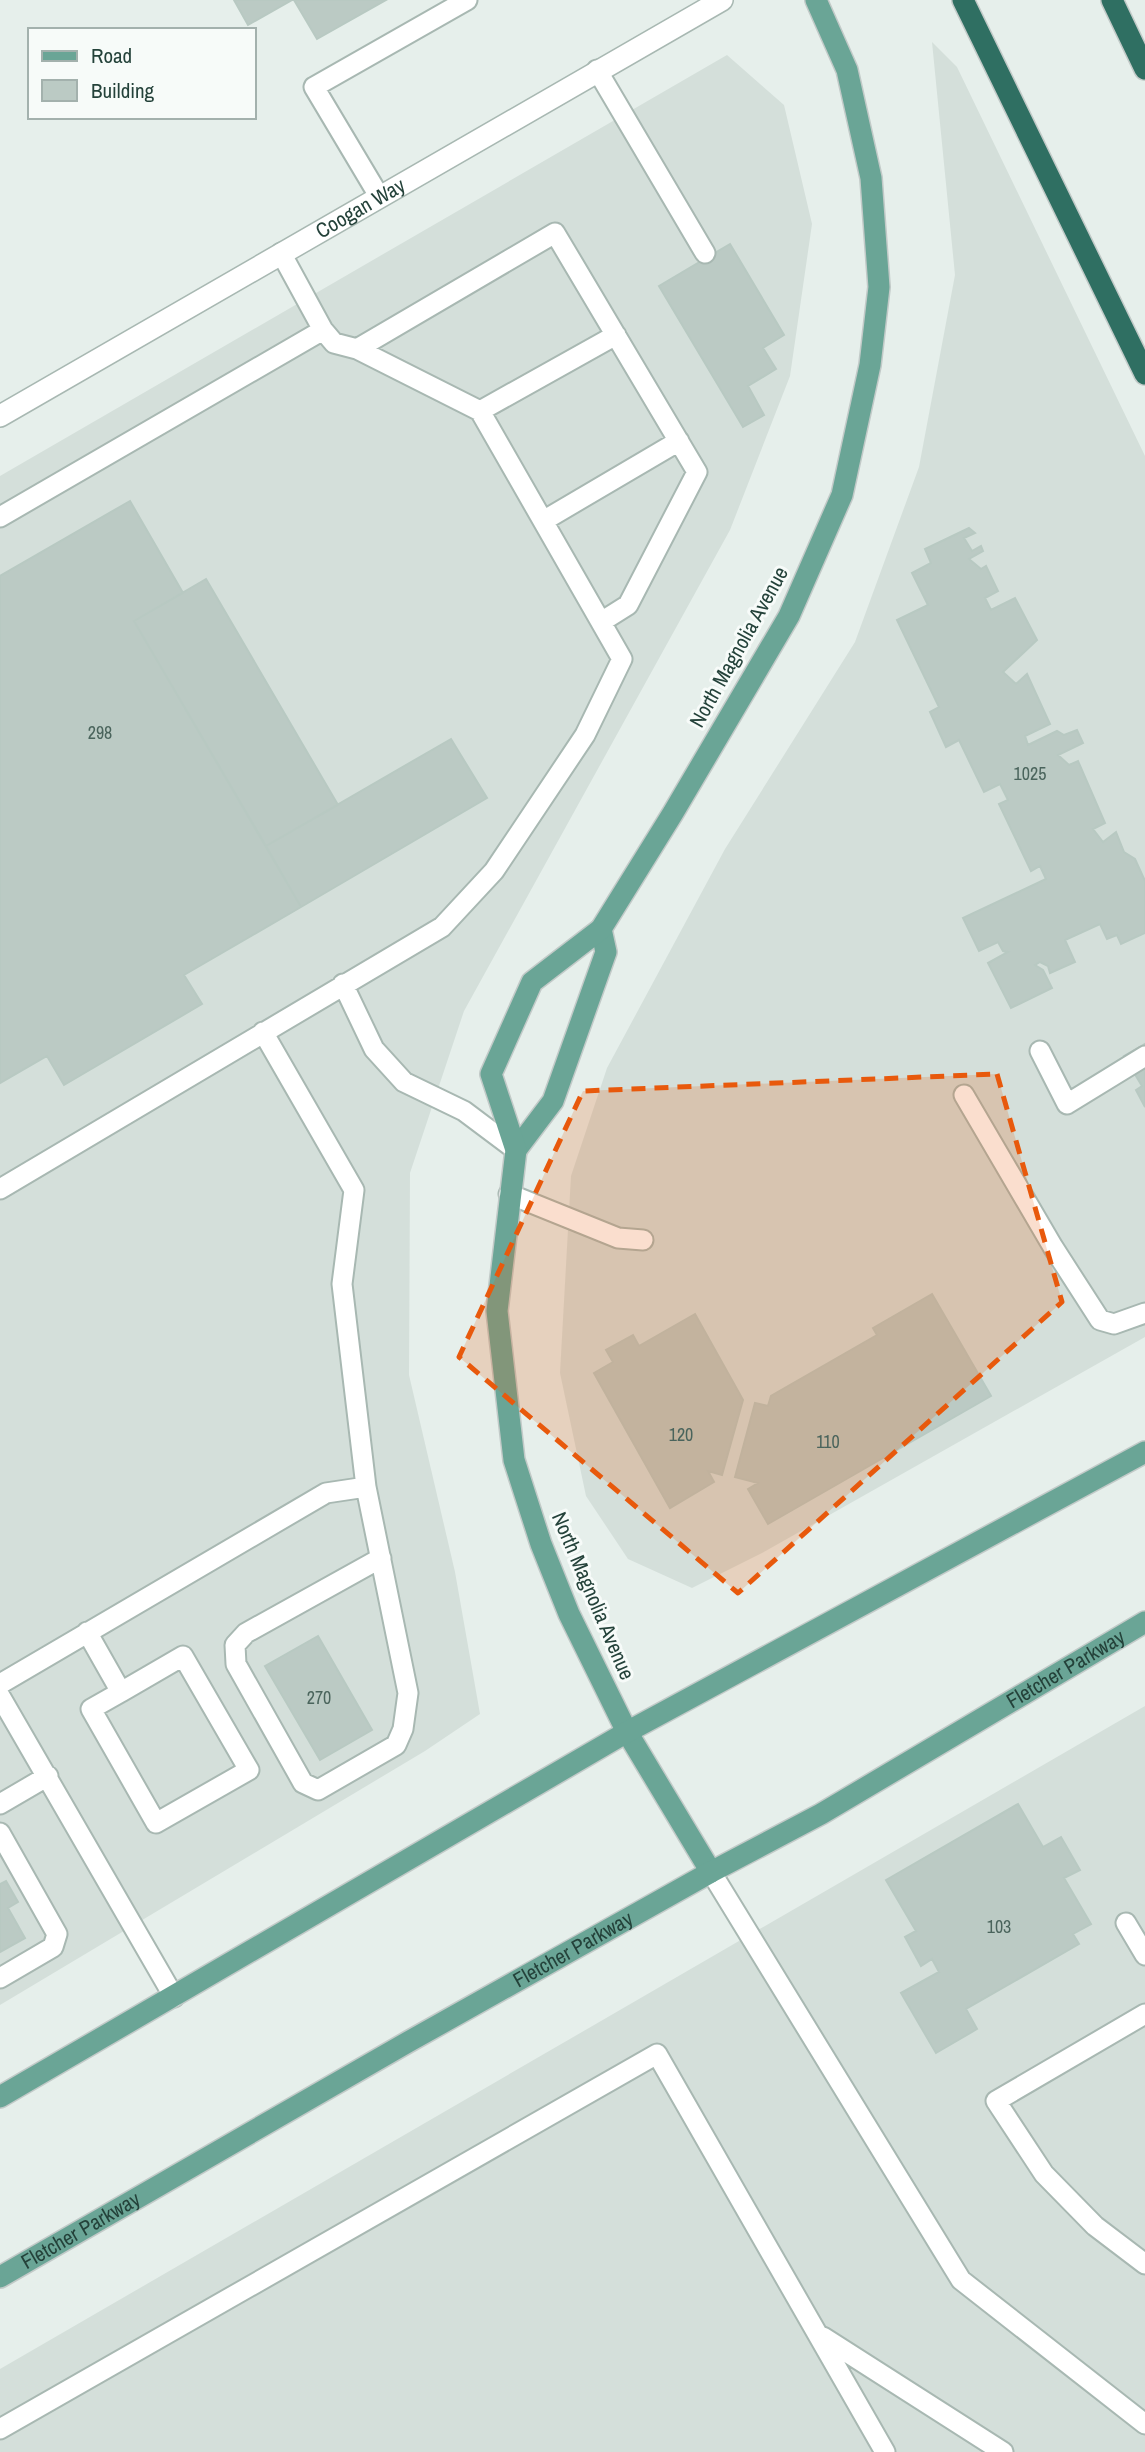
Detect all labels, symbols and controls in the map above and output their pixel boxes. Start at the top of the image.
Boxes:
legend [28,28,256,119]
text: Road [91,41,132,70]
text: Building [91,76,155,105]
street label: Coogan Way [310,170,411,245]
street label: North Magnolia Avenue [682,561,795,732]
house number: 298 [88,720,112,745]
house number: 1025 [1014,761,1046,786]
house number: 120 [669,1422,693,1447]
house number: 110 [816,1429,840,1454]
street label: North Magnolia Avenue [545,1507,642,1684]
street label: Fletcher Parkway [1001,1622,1130,1715]
house number: 270 [307,1685,331,1710]
street label: Fletcher Parkway [508,1904,638,1994]
house number: 103 [987,1914,1011,1939]
street label: Fletcher Parkway [15,2184,146,2276]

